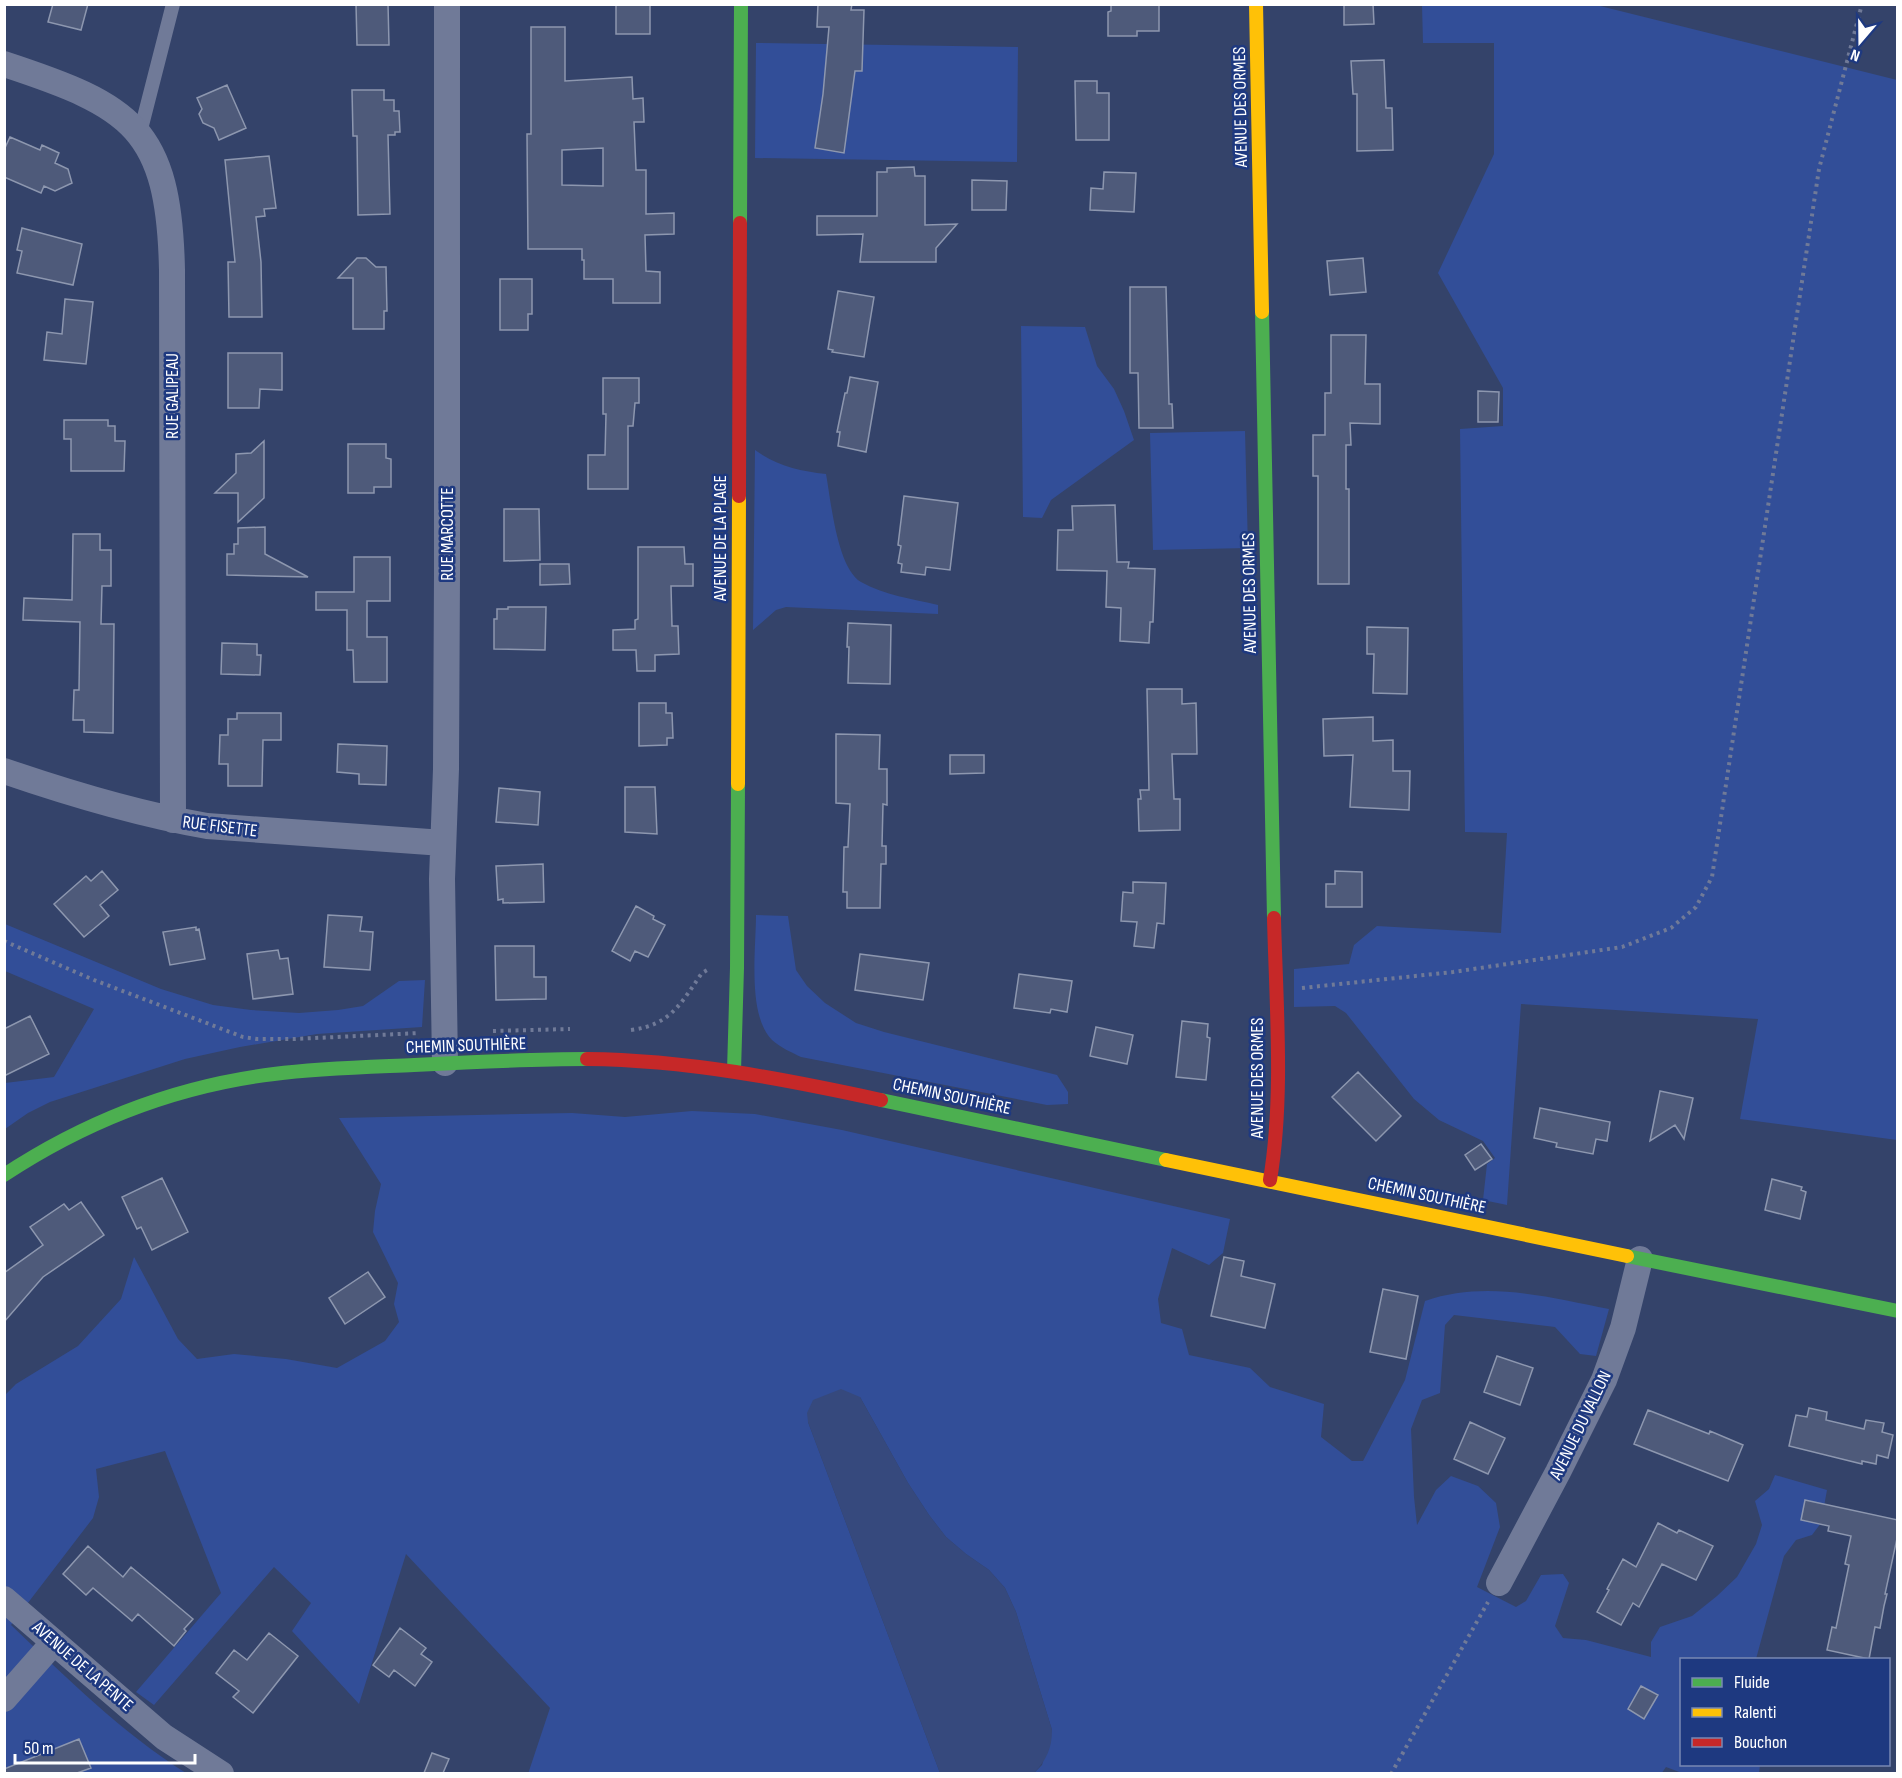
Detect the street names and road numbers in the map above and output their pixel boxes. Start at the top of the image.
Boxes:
street label: AVENUE DES ORMES [1229,46,1252,169]
street label: RUE GALIPEAU [162,353,183,439]
street label: AVENUE DE LA PLAGE [710,475,731,602]
street label: RUE MARCOTTE [437,487,458,581]
street label: AVENUE DES ORMES [1238,532,1261,655]
street label: RUE FISETTE [181,811,259,842]
street label: AVENUE DES ORMES [1247,1017,1268,1139]
street label: CHEMIN SOUTHIÈRE [406,1033,527,1058]
street label: CHEMIN SOUTHIÈRE [891,1074,1013,1119]
street label: CHEMIN SOUTHIÈRE [1366,1173,1488,1218]
street label: AVENUE DU VALLON [1545,1368,1616,1484]
street label: AVENUE DE LA PENTE [27,1616,137,1716]

